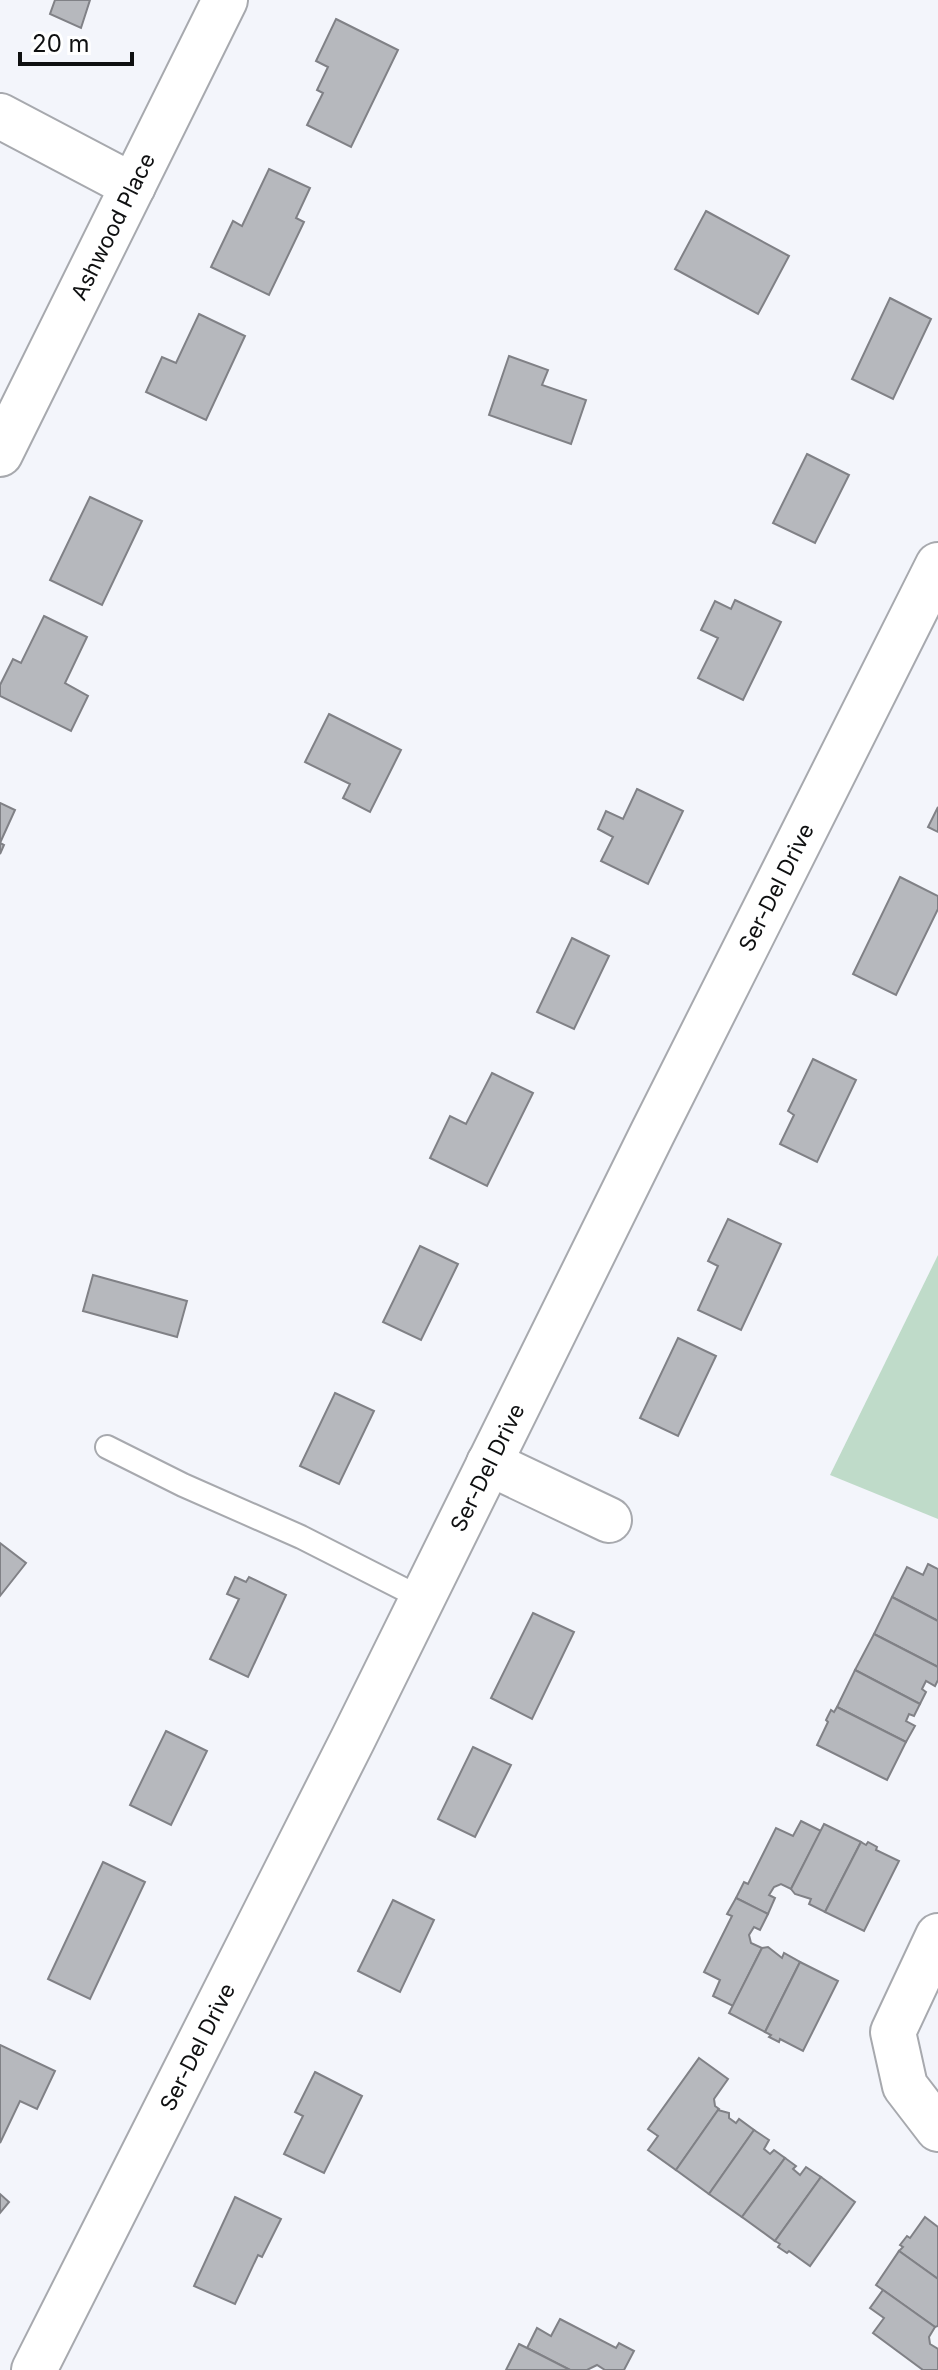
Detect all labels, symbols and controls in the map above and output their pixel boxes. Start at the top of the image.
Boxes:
scale bar [20,16,132,66]
text: 20 m [32,29,90,58]
street label: Ashwood Place [65,149,160,304]
street label: Ser-Del Drive [733,819,819,955]
street label: Ser-Del Drive [445,1399,530,1536]
street label: Ser-Del Drive [154,1979,240,2115]

